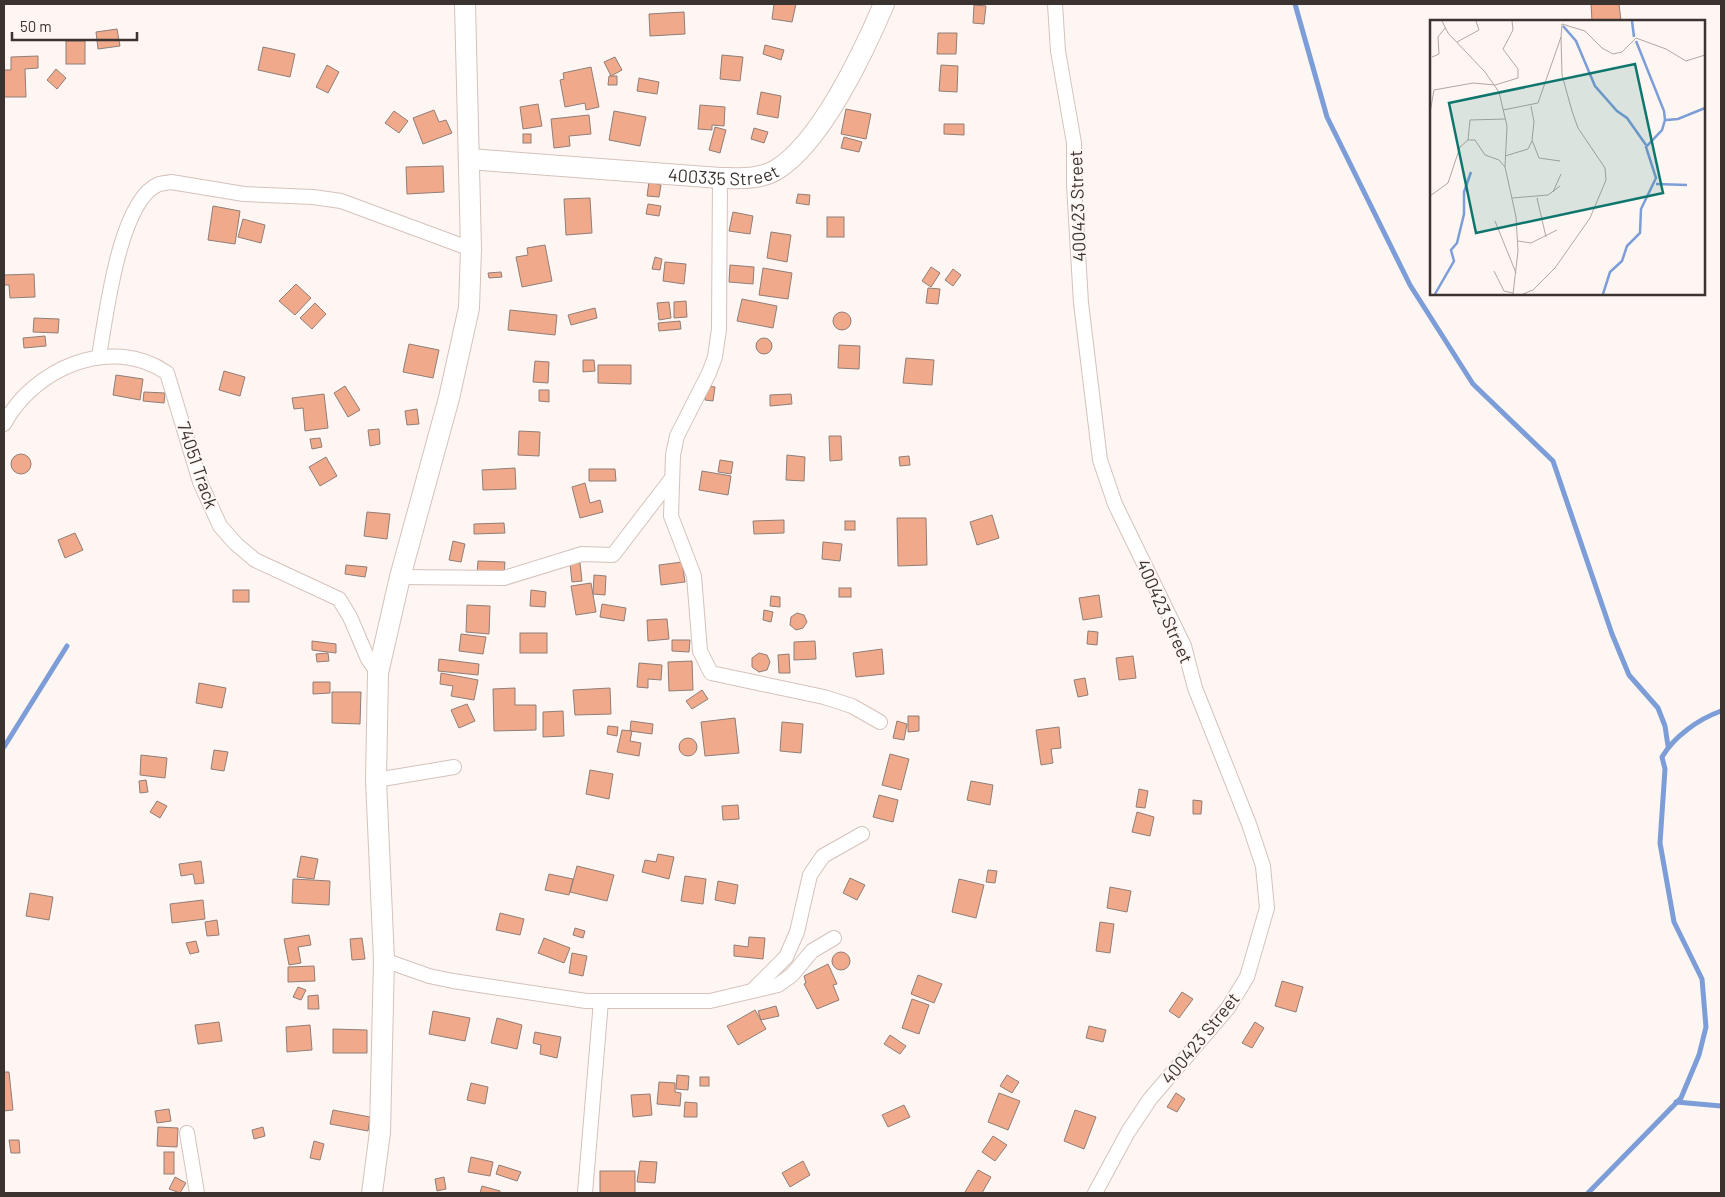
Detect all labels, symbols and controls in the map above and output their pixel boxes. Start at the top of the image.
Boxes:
scale bar [12,10,138,42]
text: 50 m [20,17,52,35]
inset map [1430,20,1705,295]
street label: 400423 Street [1064,150,1090,262]
street label: 400335 Street [667,160,782,189]
street label: 74051 Track [173,419,223,511]
street label: 400423 Street [1132,555,1198,667]
street label: 400423 Street [1156,988,1244,1088]

